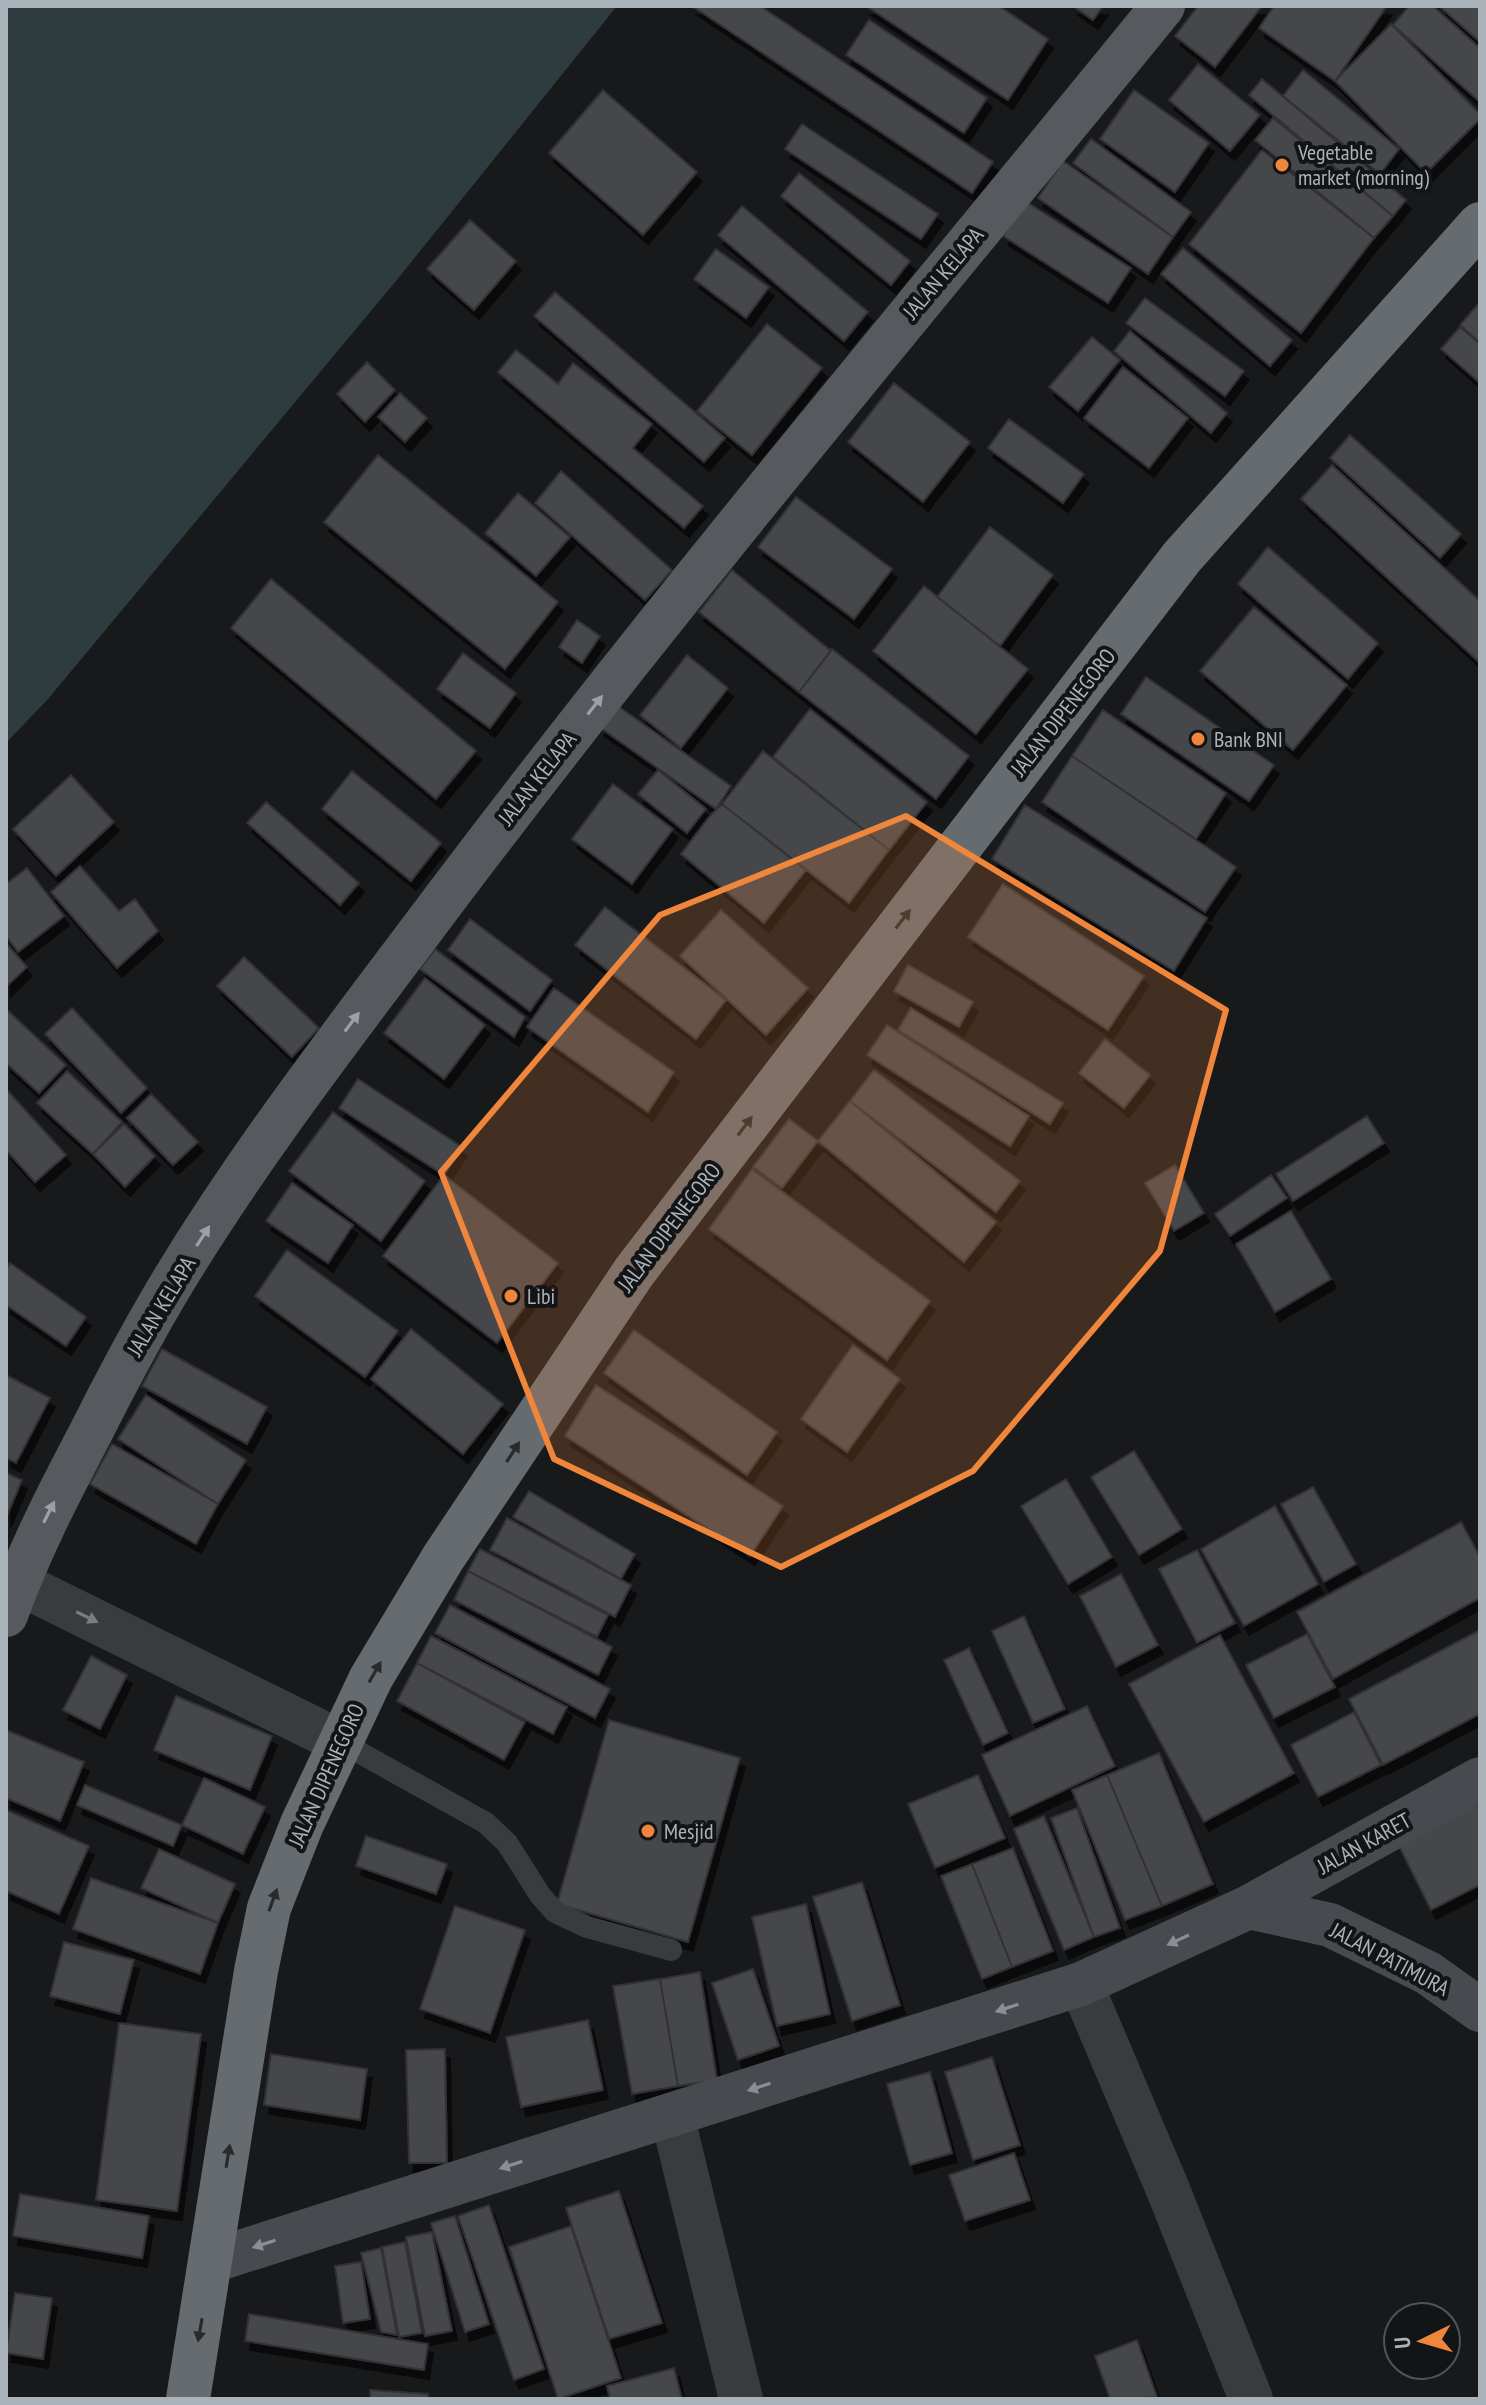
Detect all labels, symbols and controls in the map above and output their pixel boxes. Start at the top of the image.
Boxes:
place label: Vegetable market (morning) [1297,138,1430,191]
marker: Vegetable market (morning) [1273,156,1291,174]
street label: JALAN KELAPA [896,221,990,325]
street label: JALAN DIPENEGORO [1004,643,1121,782]
one-way arrow [586,695,603,715]
street label: JALAN KELAPA [491,725,583,831]
place label: Bank BNI [1214,725,1283,753]
marker: Bank BNI [1189,730,1207,748]
one-way arrow [894,909,910,930]
one-way arrow [344,1012,359,1033]
one-way arrow [736,1116,752,1136]
street label: JALAN DIPENEGORO [611,1157,727,1298]
one-way arrow [196,1225,210,1247]
street label: JALAN KELAPA [120,1251,202,1362]
place label: Libi [527,1282,555,1310]
marker: Libi [502,1287,520,1305]
one-way arrow [505,1441,520,1462]
one-way arrow [43,1500,56,1523]
one-way arrow [76,1610,99,1624]
one-way arrow [368,1661,382,1683]
street label: JALAN DIPENEGORO [281,1699,370,1852]
street label: JALAN KARET [1312,1806,1416,1881]
place label: Mesjid [664,1817,714,1845]
marker: Mesjid [639,1822,657,1840]
one-way arrow [267,1888,280,1912]
street label: JALAN PATIMURA [1325,1915,1455,2002]
one-way arrow [1166,1933,1190,1947]
one-way arrow [995,2002,1019,2015]
one-way arrow [747,2081,771,2093]
one-way arrow [222,2143,235,2168]
one-way arrow [499,2160,523,2172]
one-way arrow [251,2238,275,2251]
north arrow [1382,2301,1462,2381]
one-way arrow [193,2318,206,2343]
text: U [1388,2336,1417,2350]

